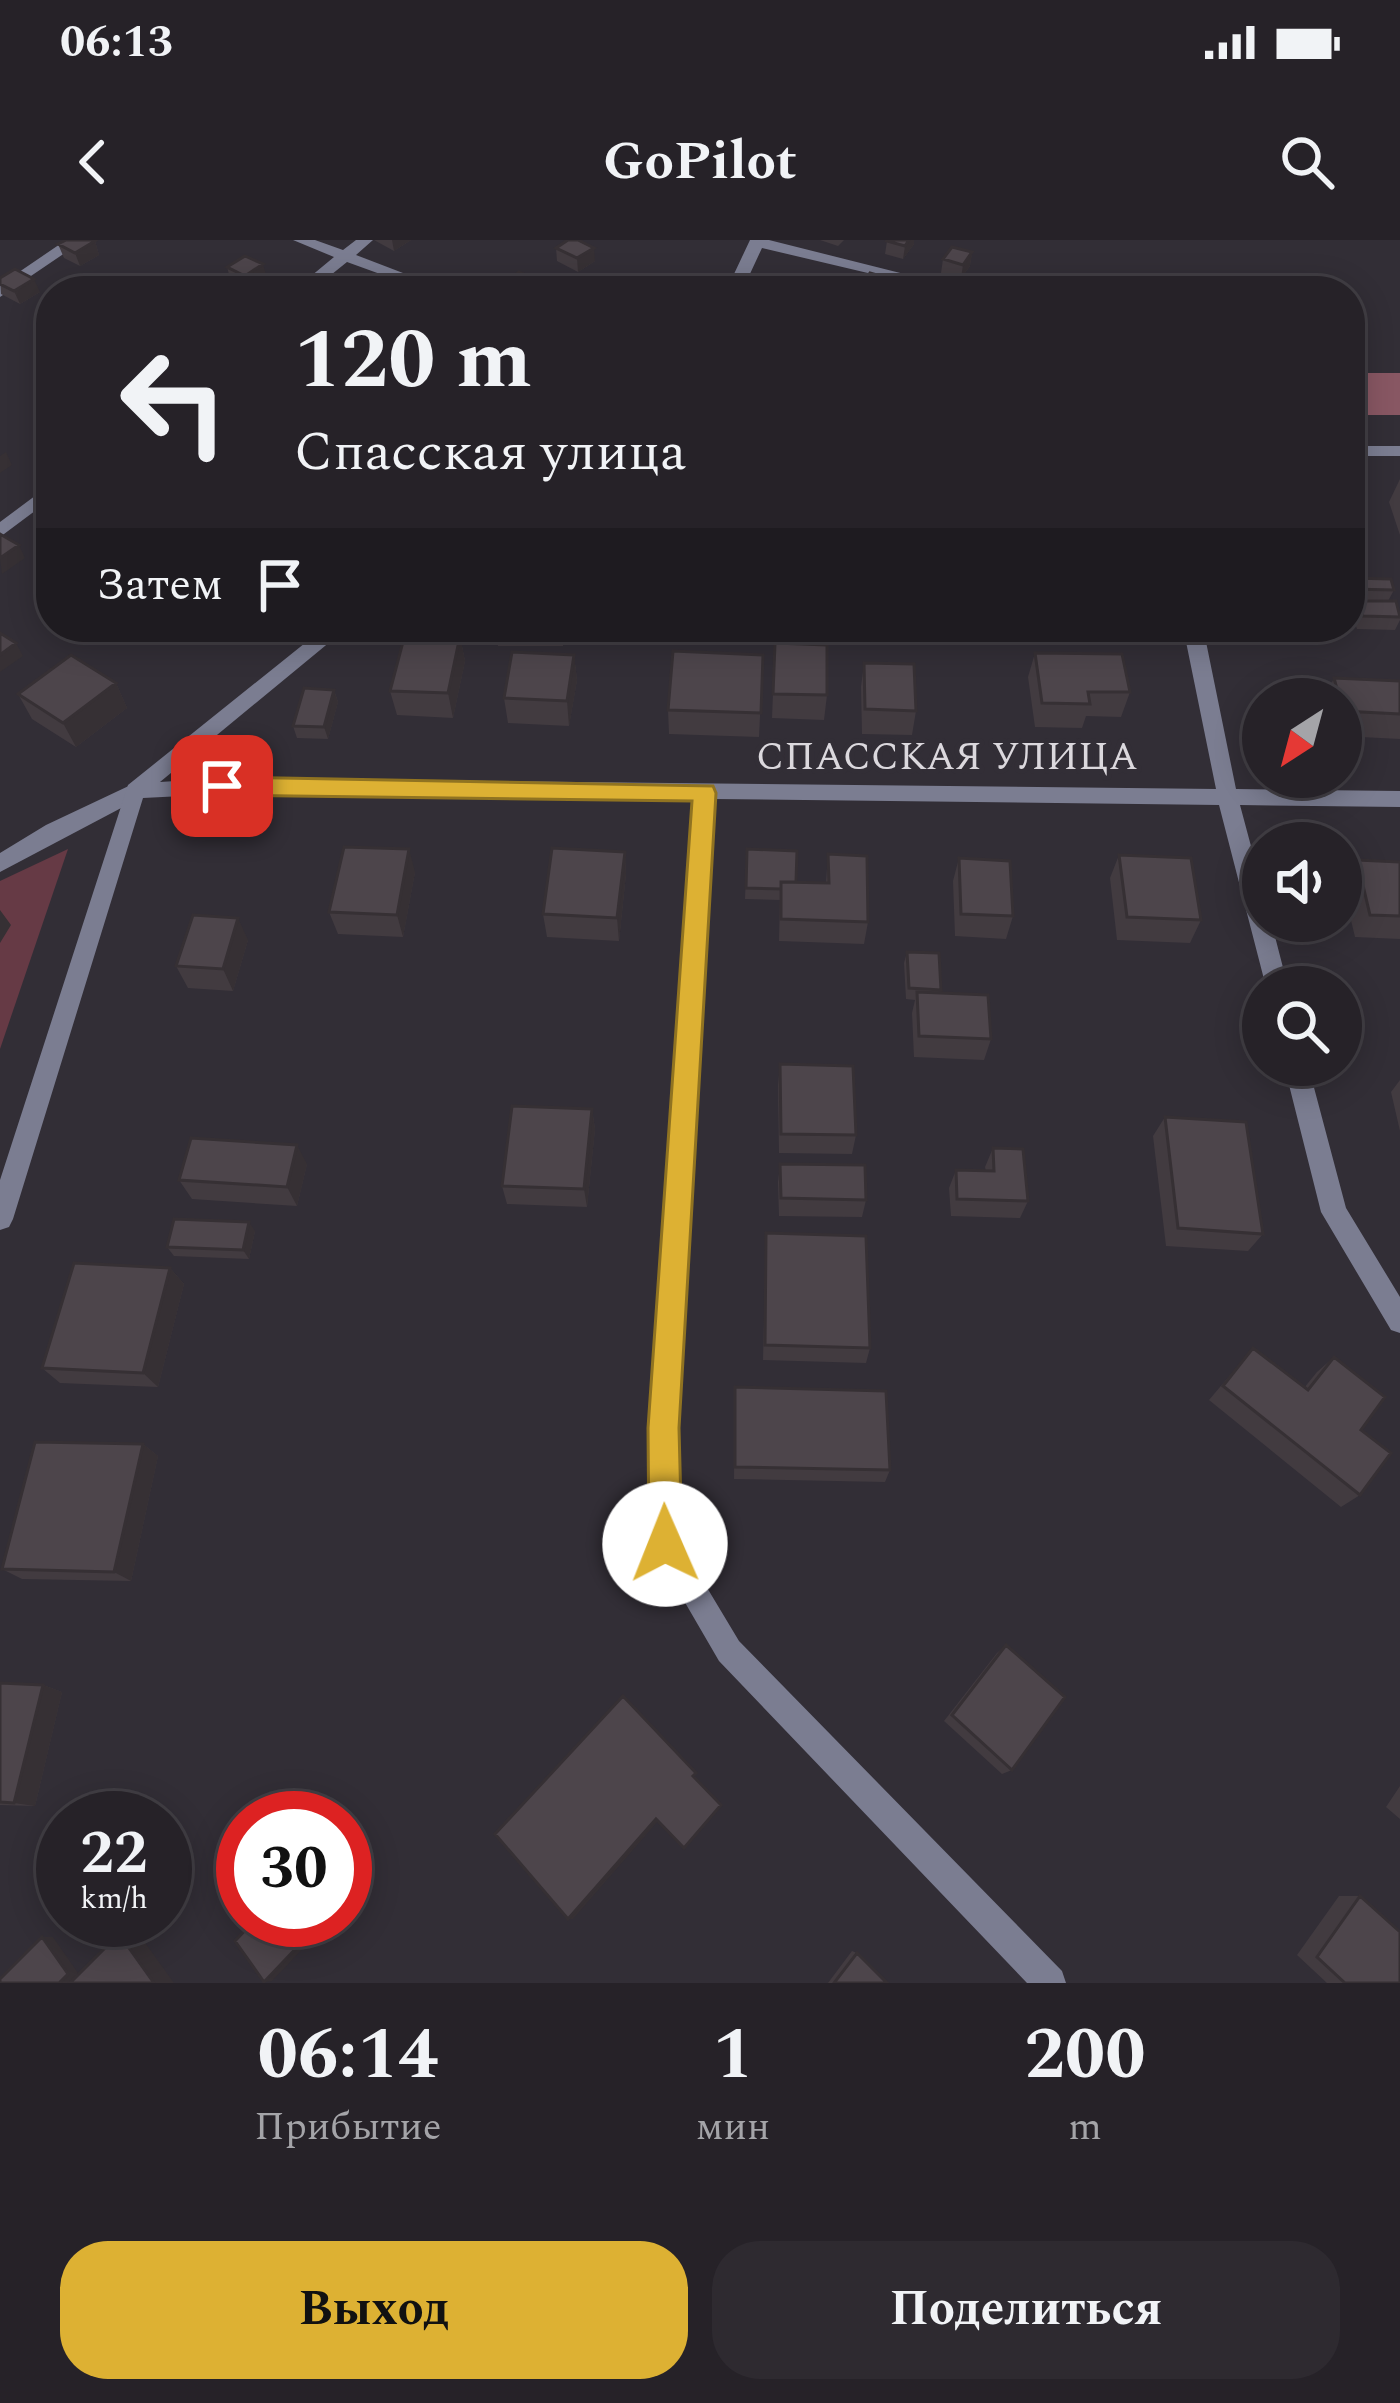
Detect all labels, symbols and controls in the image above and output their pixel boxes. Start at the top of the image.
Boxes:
text: 06:13 [60,8,173,77]
text: GoPilot [603,121,797,203]
icon: back [60,129,126,195]
icon: search [1274,129,1340,195]
text: 120 m [294,297,532,425]
icon: left [96,324,252,480]
text: Спасская улица [294,412,686,494]
text: Затем [96,551,223,620]
icon: arrive [247,552,313,618]
north arrow [1242,678,1362,798]
map controls [1242,678,1362,1086]
street label: СПАССКАЯ УЛИЦА [756,728,1138,787]
pin [171,735,273,837]
icon: arrive [189,753,255,819]
button: sound [1242,822,1362,942]
button: search [1242,966,1362,1086]
position arrow [602,1481,728,1607]
speed limit sign: 30 [216,1791,372,1947]
text: 22 [80,1808,148,1900]
text: km/h [80,1876,148,1922]
text: 06:14 [258,2001,438,2110]
text: 1 [713,2001,753,2110]
text: 200 [1024,2001,1146,2110]
text: Прибытие [254,2098,442,2157]
text: мин [696,2098,770,2157]
text: m [1068,2098,1102,2157]
button: Выход [60,2241,688,2379]
button: Поделиться [712,2241,1340,2379]

